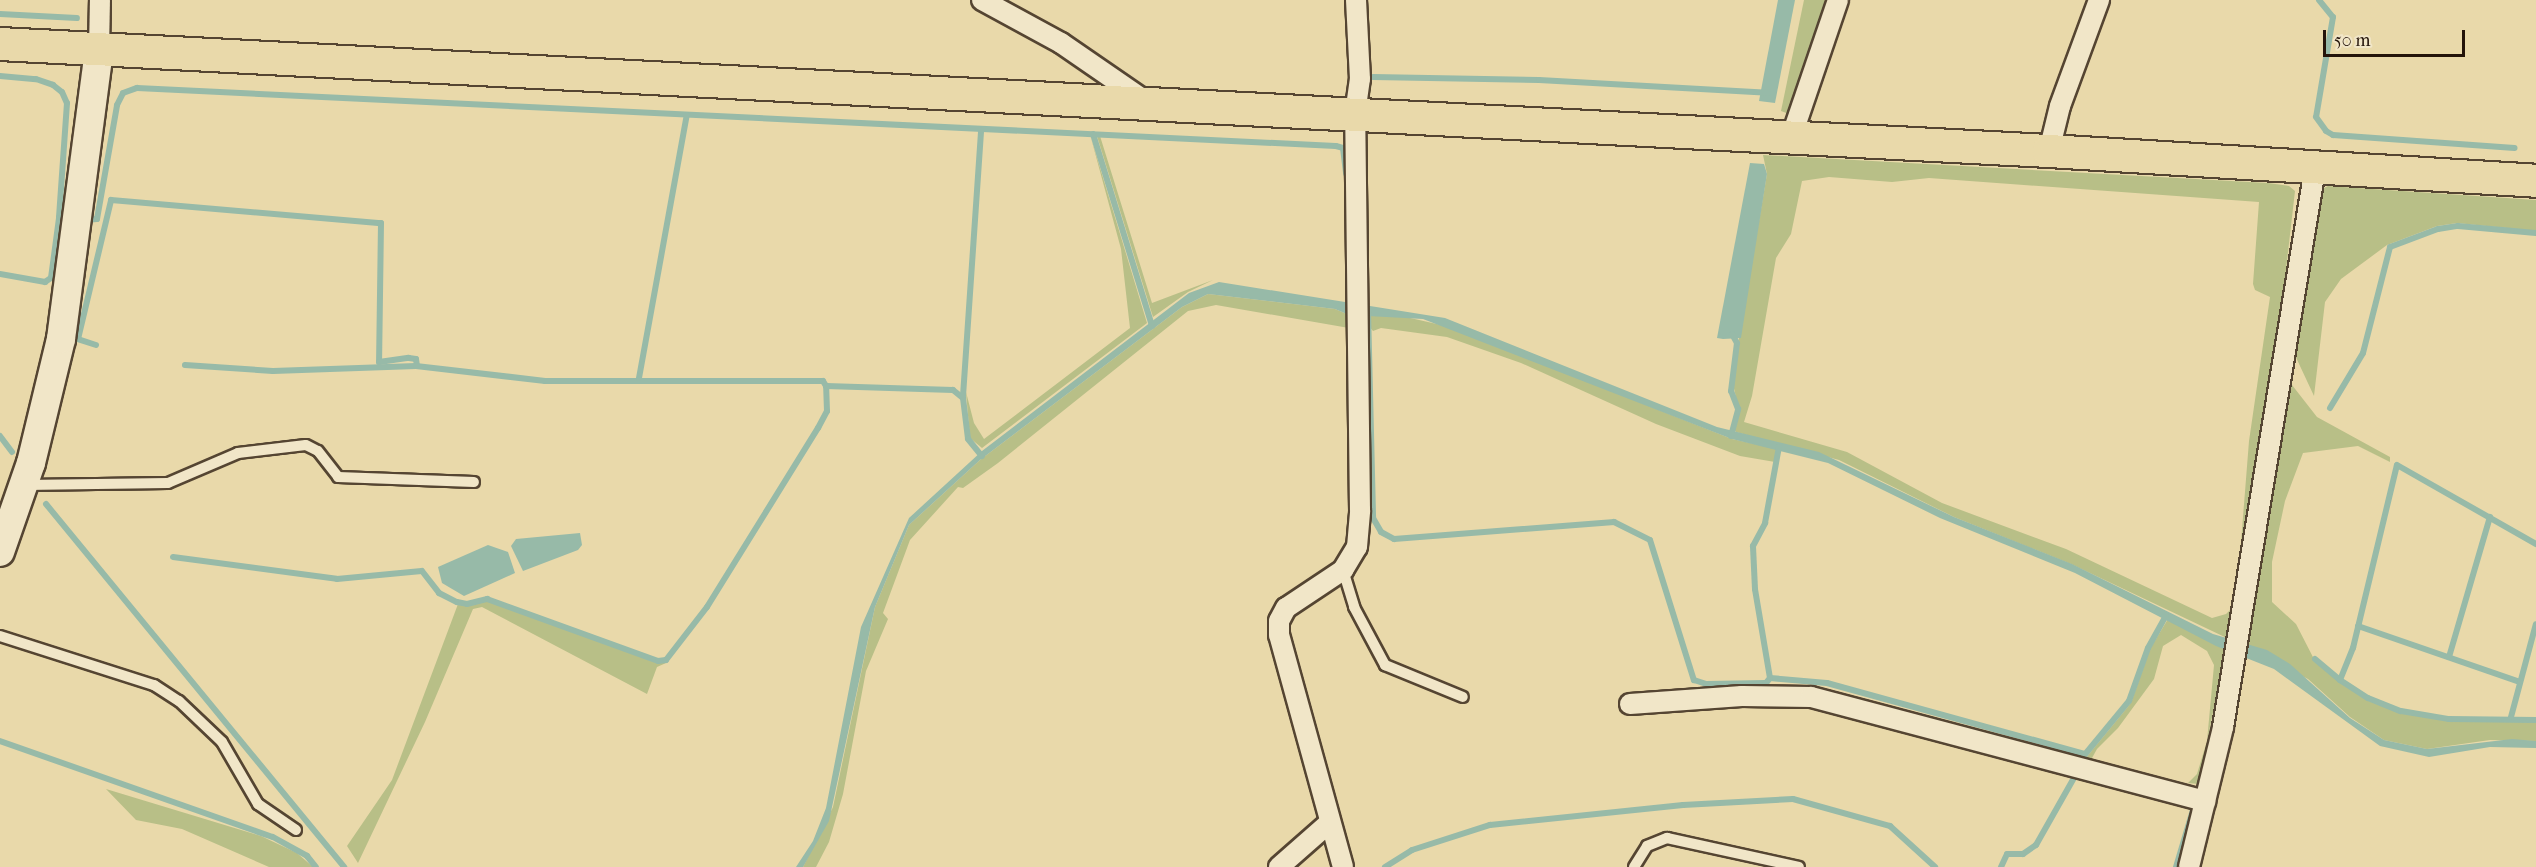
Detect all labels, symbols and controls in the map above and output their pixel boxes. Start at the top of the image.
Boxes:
scale bar [2326,18,2468,56]
text: 50 m [2334,30,2370,51]

